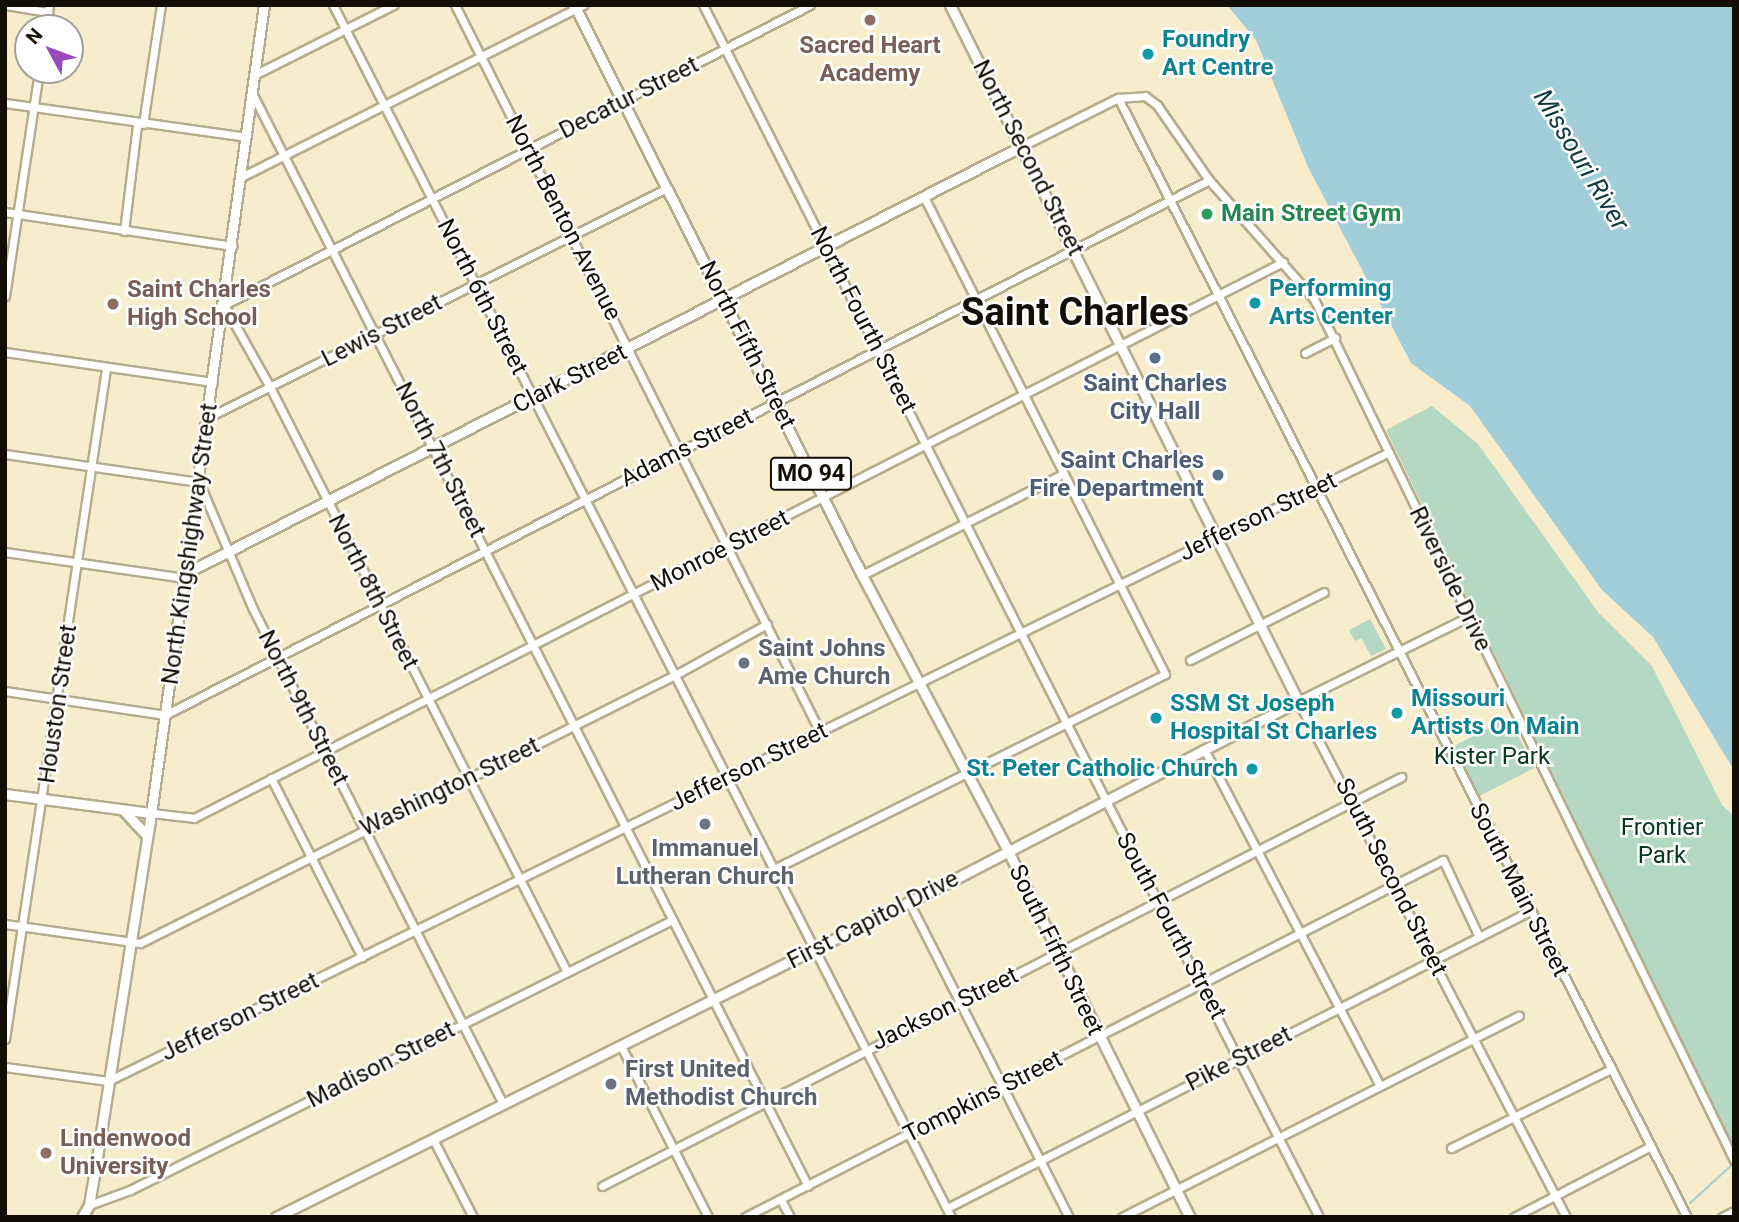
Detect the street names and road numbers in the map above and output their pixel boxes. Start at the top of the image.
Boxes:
street label: Decatur Street [554,51,704,145]
street label: North Second Street [966,55,1090,261]
street label: North Benton Avenue [499,111,627,325]
street label: North 6th Street [430,215,534,379]
street label: North Fourth Street [804,222,922,418]
street label: North Fifth Street [692,256,802,434]
street label: Lewis Street [317,288,447,374]
street label: Clark Street [508,338,632,420]
street label: North 7th Street [388,378,492,542]
street label: North Kingshighway Street [156,401,224,687]
street label: Adams Street [616,402,758,494]
road number: MO 94 [769,454,853,494]
street label: Jefferson Street [1174,466,1342,568]
street label: Riverside Drive [1403,502,1497,656]
street label: Monroe Street [646,504,794,598]
street label: North 8th Street [321,510,425,674]
street label: Houston Street [33,623,83,785]
street label: North 9th Street [251,626,355,790]
street label: Jefferson Street [665,716,833,818]
street label: Washington Street [356,731,544,843]
street label: South Second Street [1329,774,1453,980]
street label: South Main Street [1463,799,1575,981]
street label: South Fourth Street [1110,828,1232,1024]
street label: South Fifth Street [1002,860,1110,1040]
street label: First Capitol Drive [783,864,963,976]
street label: Jackson Street [867,961,1023,1057]
street label: Jefferson Street [156,966,324,1068]
street label: Madison Street [302,1015,460,1115]
street label: Pike Street [1181,1020,1297,1098]
street label: Tompkins Street [899,1045,1067,1149]

